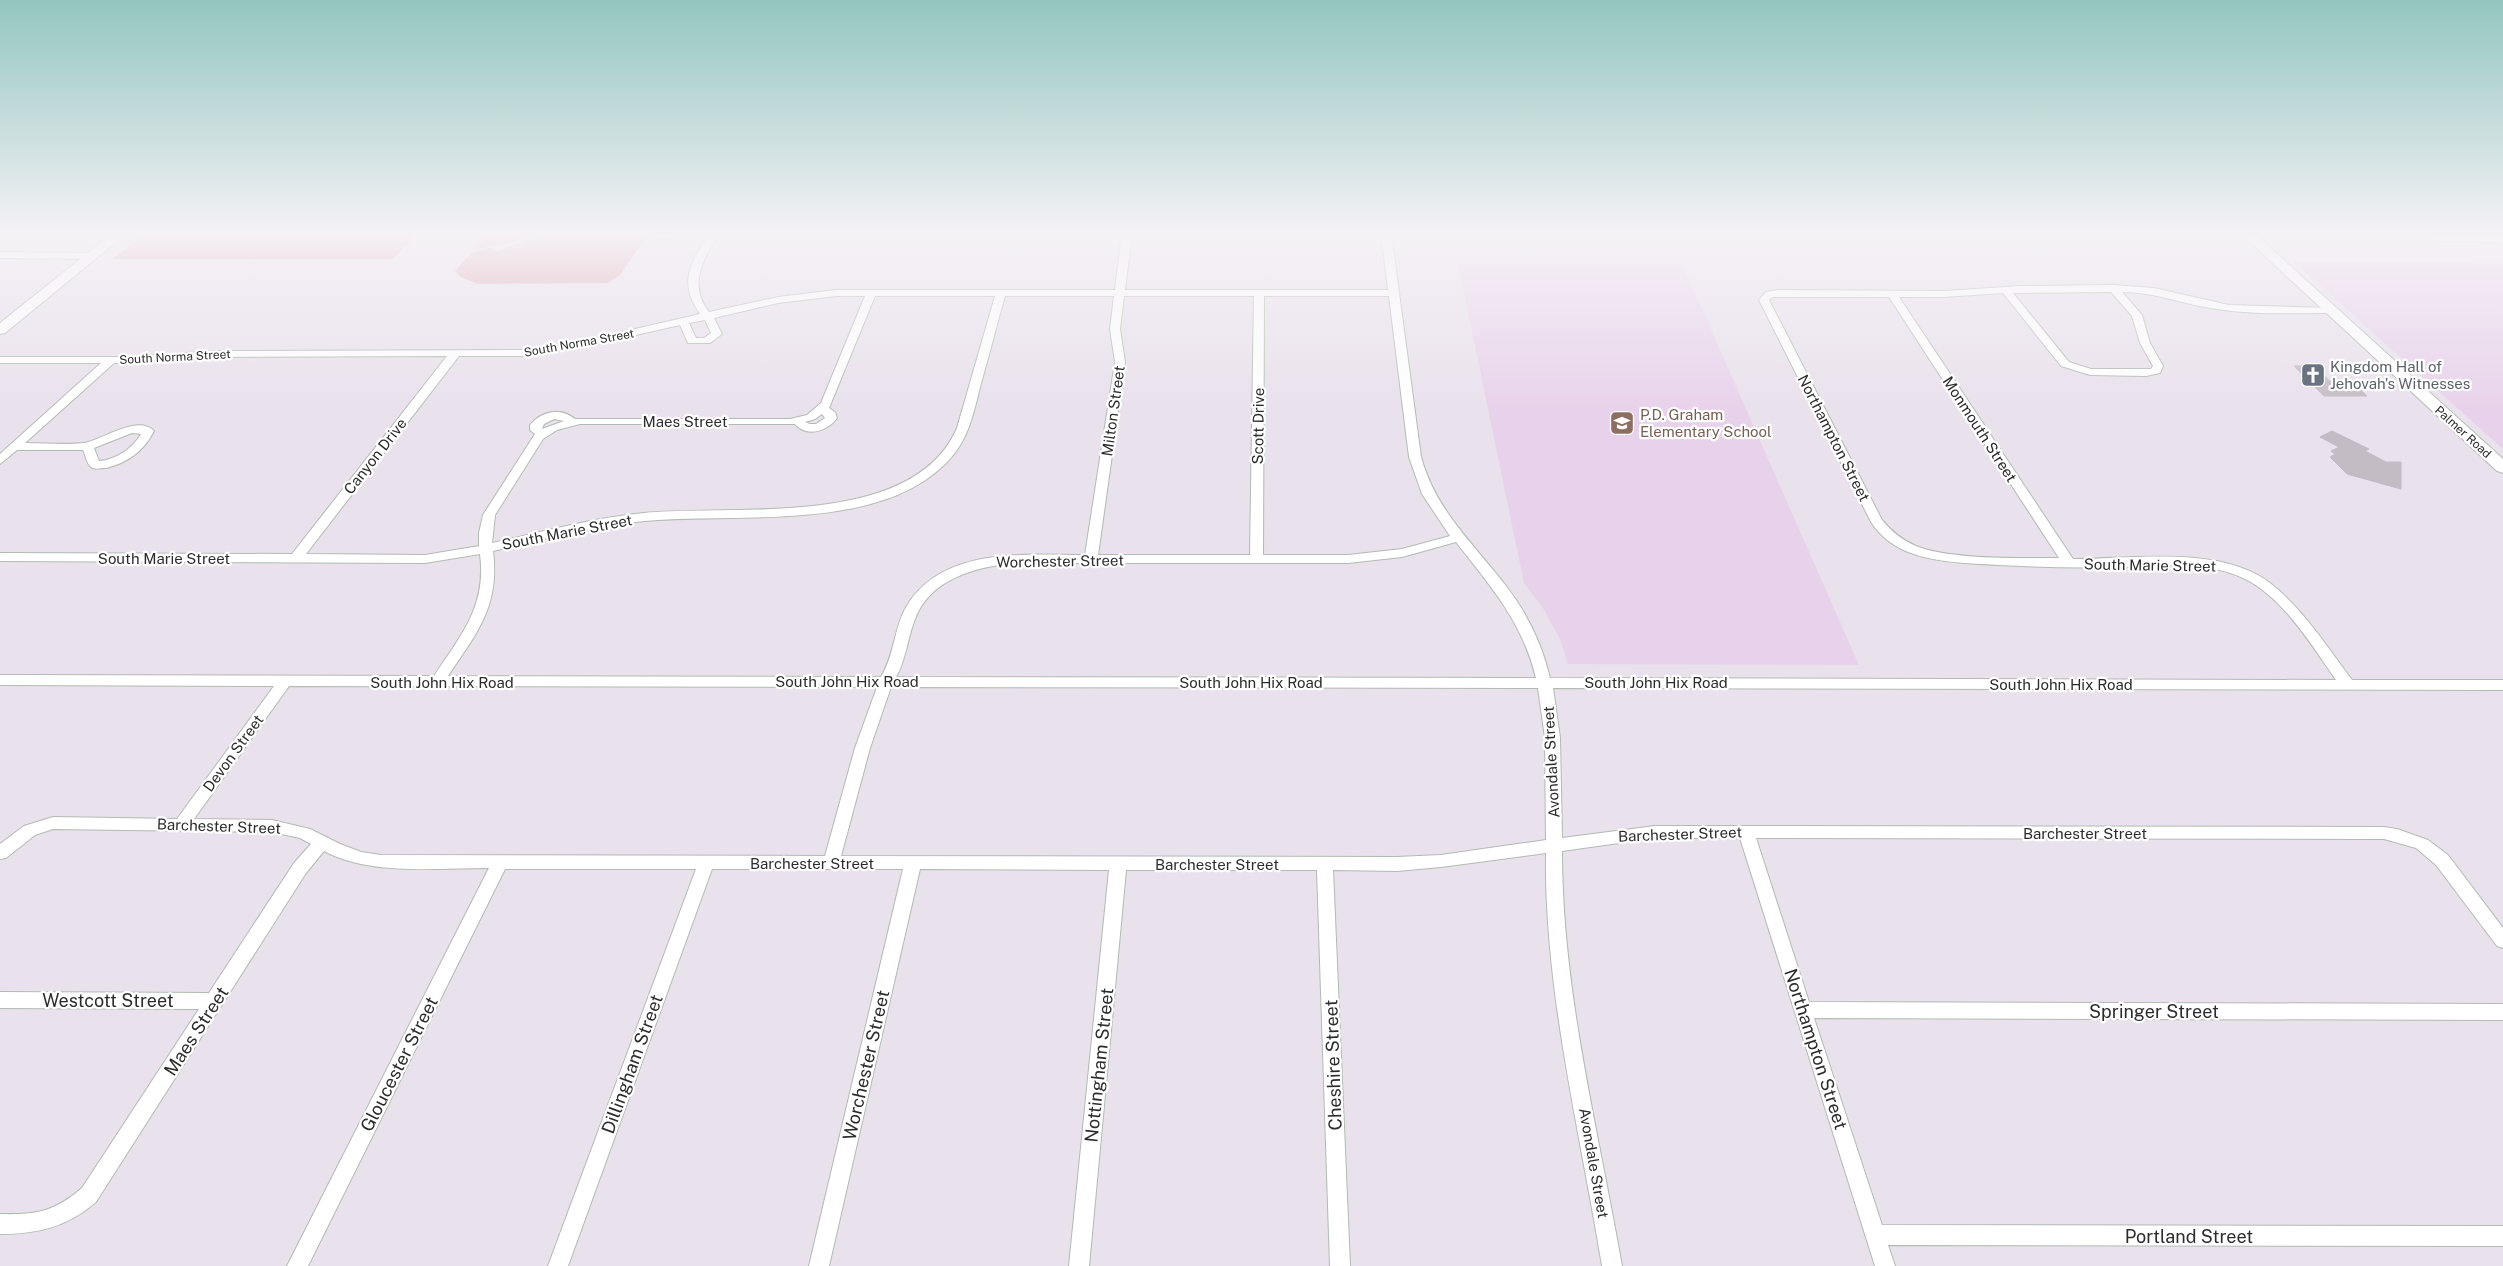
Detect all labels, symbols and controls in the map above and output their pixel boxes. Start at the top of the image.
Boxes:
street label: South Norma Street [523,326,636,360]
street label: South Norma Street [119,347,231,367]
place label: Kingdom Hall of Jehovah's Witnesses [2330,358,2470,392]
church icon: Kingdom Hall of Jehovah's Witnesses [2300,362,2326,388]
street label: Milton Street [1098,364,1128,457]
street label: Northampton Street [1795,372,1873,504]
street label: Monmouth Street [1940,373,2021,485]
street label: Scott Drive [1249,387,1267,465]
street label: Palmer Road [2432,403,2494,461]
place label: P.D. Graham Elementary School [1640,406,1772,440]
school or university icon: P.D. Graham Elementary School [1609,410,1635,436]
street label: Maes Street [643,413,728,430]
street label: Canyon Drive [340,415,410,497]
street label: South Marie Street [500,511,634,553]
street label: South Marie Street [98,550,230,567]
street label: Worchester Street [996,551,1124,571]
street label: South Marie Street [2084,555,2216,575]
street label: South John Hix Road [775,673,919,690]
street label: South John Hix Road [370,674,514,691]
street label: South John Hix Road [1179,674,1323,691]
street label: South John Hix Road [1584,674,1728,691]
street label: South John Hix Road [1989,676,2133,693]
street label: Avondale Street [1540,706,1562,818]
street label: Devon Street [199,711,267,795]
street label: Barchester Street [157,815,281,837]
street label: Barchester Street [1618,823,1742,845]
street label: Barchester Street [2023,825,2147,842]
street label: Barchester Street [750,855,874,872]
street label: Barchester Street [1155,856,1279,873]
street label: Northampton Street [1780,966,1852,1132]
street label: Maes Street [159,983,233,1079]
street label: Nottingham Street [1080,987,1118,1143]
street label: Worchester Street [839,988,893,1142]
street label: Westcott Street [42,990,174,1011]
street label: Dillingham Street [597,992,667,1136]
street label: Gloucester Street [356,993,442,1135]
street label: Cheshire Street [1320,999,1346,1131]
street label: Springer Street [2089,1001,2219,1022]
street label: Avondale Street [1576,1107,1612,1220]
street label: Portland Street [2125,1226,2253,1247]

